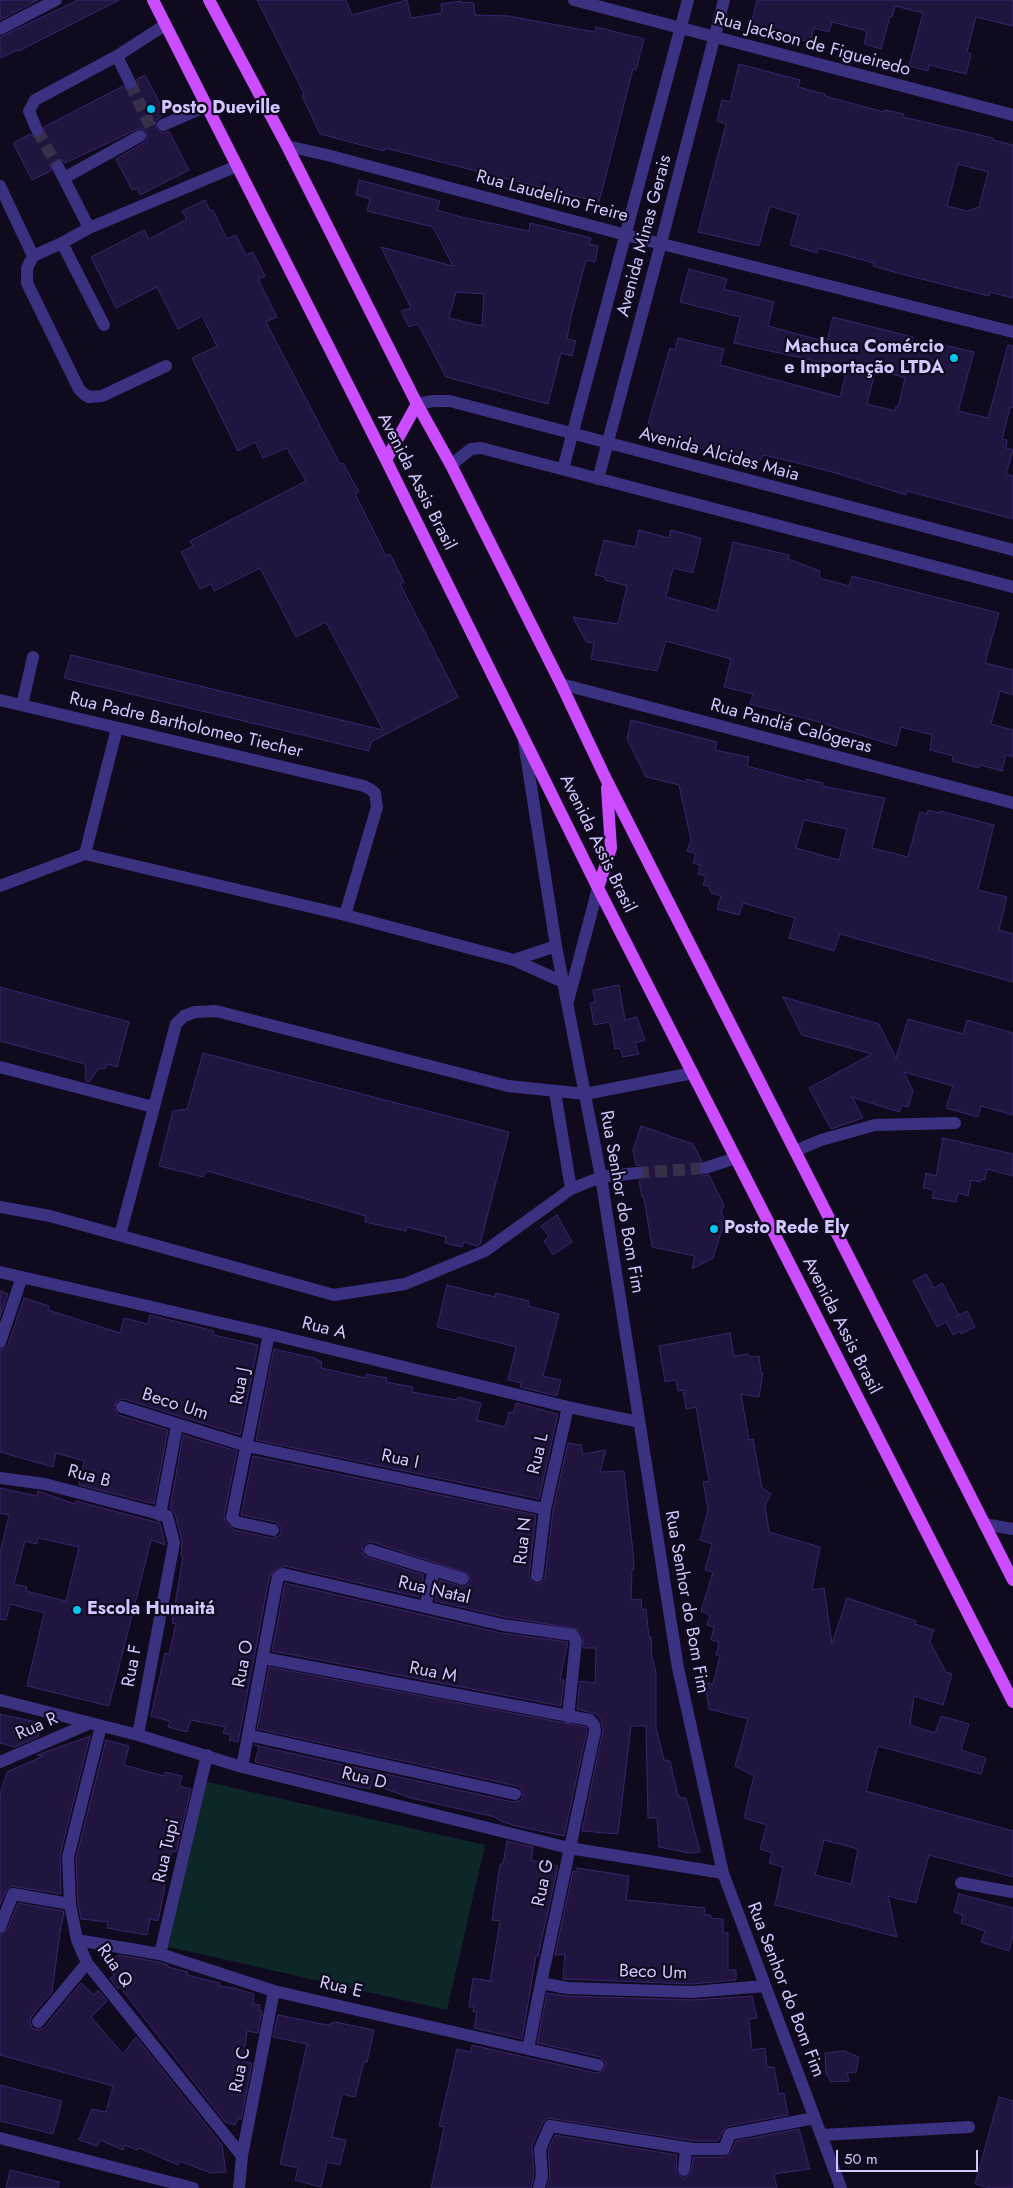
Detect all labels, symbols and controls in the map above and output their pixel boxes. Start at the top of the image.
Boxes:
street label: Rua Jackson de Figueiredo [711,8,913,82]
place label: Posto Dueville [161,98,280,120]
marker: Posto Dueville [145,103,157,115]
street label: Avenida Minas Gerais [613,153,677,319]
street label: Rua Laudelino Freire [474,166,630,228]
place label: Machuca Comércio e Importação LTDA [784,337,944,379]
marker: Machuca Comércio e Importação LTDA [948,352,960,364]
street label: Avenida Assis Brasil [372,410,460,554]
street label: Avenida Alcides Maia [637,423,801,487]
street label: Rua Padre Bartholomeo Tiecher [67,689,305,763]
street label: Rua Pandiá Calógeras [708,695,874,759]
street label: Avenida Assis Brasil [554,771,640,917]
street label: Rua Senhor do Bom Fim [594,1109,648,1295]
place label: Posto Rede Ely [724,1218,849,1240]
marker: Posto Rede Ely [708,1223,720,1235]
street label: Avenida Assis Brasil [797,1254,885,1398]
street label: Rua A [299,1313,349,1345]
street label: Rua J [227,1365,255,1407]
street label: Beco Um [139,1384,211,1426]
street label: Rua L [524,1431,554,1477]
street label: Rua I [379,1445,421,1475]
street label: Rua B [65,1461,113,1493]
street label: Rua Senhor do Bom Fim [659,1509,713,1695]
street label: Rua N [511,1516,537,1566]
street label: Rua Natal [396,1572,472,1610]
place label: Escola Humaitá [87,1599,215,1621]
marker: Escola Humaitá [71,1604,83,1616]
street label: Rua O [229,1638,259,1690]
street label: Rua F [118,1643,148,1689]
street label: Rua M [407,1658,459,1688]
street label: Rua R [13,1708,61,1746]
street label: Rua D [339,1763,389,1795]
street label: Rua Tupi [149,1817,185,1885]
street label: Rua G [528,1858,560,1908]
street label: Rua Senhor do Bom Fim [742,1900,828,2080]
street label: Rua Q [91,1940,137,1992]
street label: Beco Um [618,1961,688,1985]
street label: Rua E [317,1973,365,2003]
street label: Rua C [226,2045,256,2095]
scale bar [838,2140,980,2172]
text: 50 m [844,2148,878,2170]

